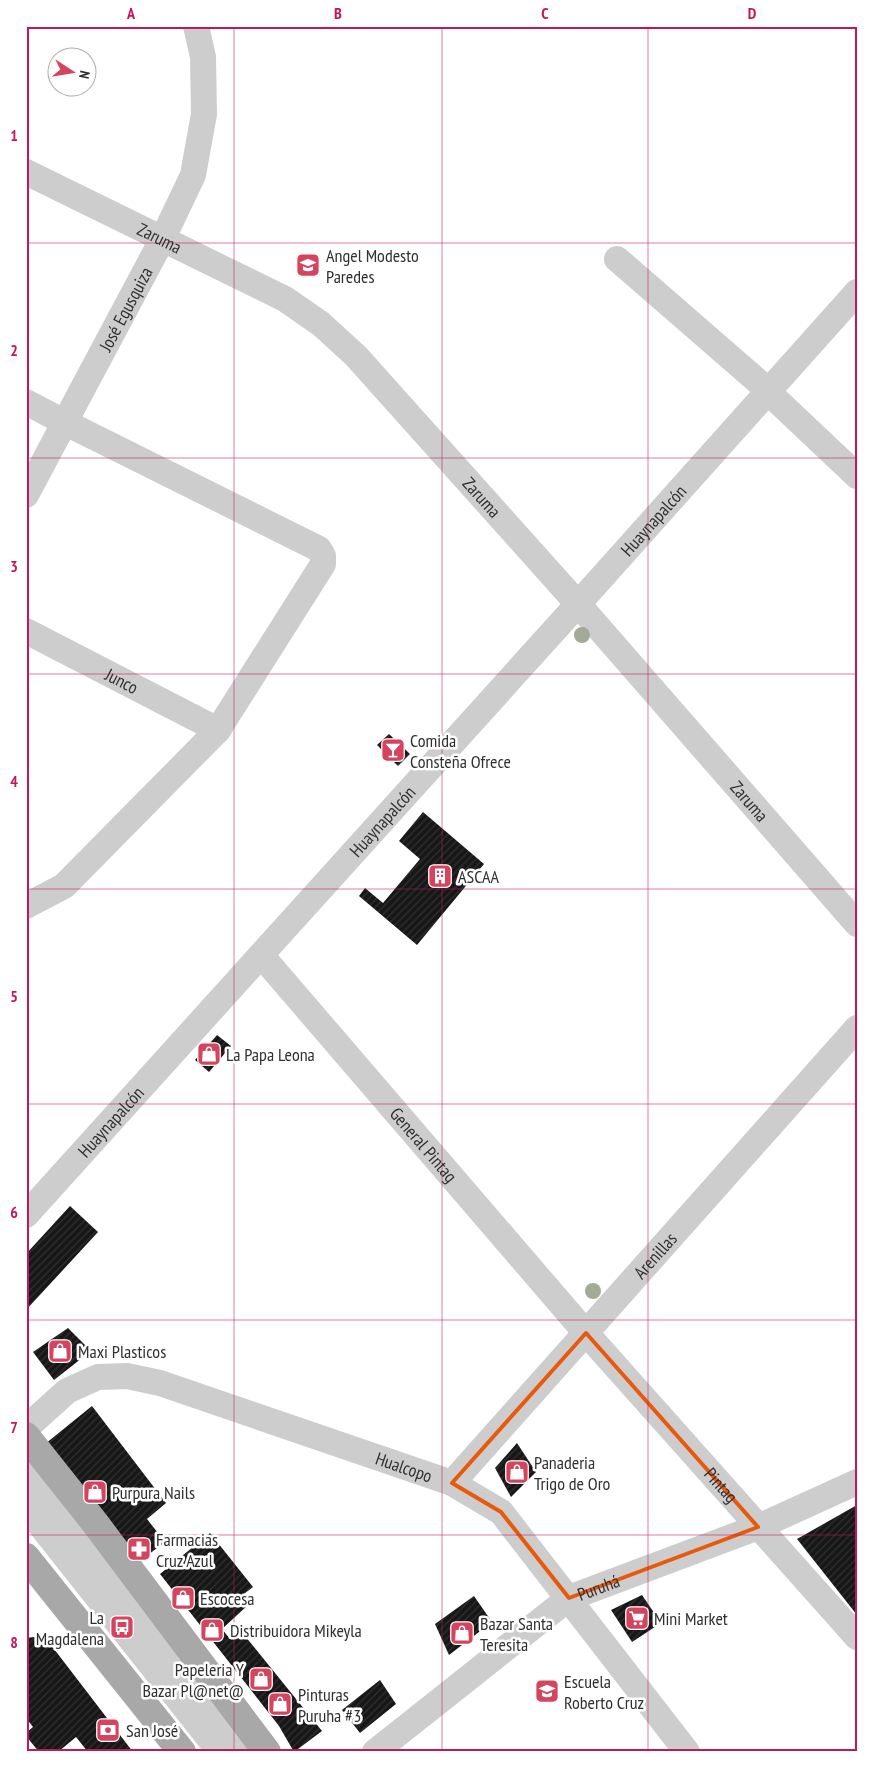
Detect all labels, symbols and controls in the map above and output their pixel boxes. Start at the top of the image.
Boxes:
text: A [126,3,136,23]
text: B [334,3,342,23]
text: C [541,3,549,23]
text: D [748,3,757,23]
north arrow [48,48,98,98]
text: N [75,69,94,80]
text: 1 [10,125,18,145]
street label: Zaruma [134,217,186,258]
place label: Angel Modesto Paredes [326,244,419,288]
school or university icon: Angel Modesto Paredes [295,252,321,278]
street label: José Egusquiza [93,263,157,356]
text: 2 [10,340,18,360]
street label: Zaruma [458,472,506,522]
street label: Huaynapalcón [615,480,691,560]
text: 3 [10,556,18,576]
street label: Junco [101,662,143,699]
place label: Comida Consteña Ofrece [410,729,511,773]
bar icon: Comida Consteña Ofrece [380,737,406,763]
text: 4 [10,771,18,791]
street label: Zaruma [726,776,774,826]
street label: Huaynapalcón [344,781,420,861]
building icon: ASCAA [427,863,453,889]
place label: ASCAA [458,865,500,888]
text: 5 [10,986,18,1006]
shop icon: La Papa Leona [196,1041,222,1067]
place label: La Papa Leona [226,1043,315,1066]
street label: Huaynapalcón [73,1081,148,1162]
street label: General Pintag [385,1102,463,1187]
text: 6 [10,1202,18,1222]
street label: Arenillas [628,1227,681,1283]
shop icon: Maxi Plasticos [47,1338,73,1364]
place label: Maxi Plasticos [78,1340,166,1363]
text: 7 [10,1417,18,1437]
street label: Hualcopo [373,1446,436,1487]
place label: Panaderia Trigo de Oro [534,1451,611,1495]
shop icon: Panaderia Trigo de Oro [504,1459,530,1485]
street label: Pintag [700,1462,743,1507]
shop icon: Purpura Nails [82,1479,108,1505]
place label: Purpura Nails [112,1481,195,1504]
place label: Farmacias Cruz Azul [156,1528,218,1572]
pharmacy icon: Farmacias Cruz Azul [126,1536,152,1562]
street label: Puruhá [574,1569,623,1605]
shop icon: Escocesa [170,1585,196,1611]
place label: Escocesa [200,1587,255,1610]
supermarket icon: Mini Market [624,1605,650,1631]
place label: La Magdalena [36,1606,104,1650]
place label: Mini Market [654,1607,728,1630]
place label: Bazar Santa Teresita [480,1612,553,1656]
bus stop icon: La Magdalena [109,1614,135,1640]
shop icon: Distribuidora Mikeyla [199,1617,225,1643]
place label: Distribuidora Mikeyla [230,1619,362,1642]
shop icon: Bazar Santa Teresita [449,1620,475,1646]
text: 8 [10,1632,18,1652]
place label: Papeleria Y Bazar Pl@net@ [142,1658,245,1702]
shop icon: Papeleria Y Bazar Pl@net@ [248,1666,274,1692]
place label: Escuela Roberto Cruz [564,1670,644,1714]
school or university icon: Escuela Roberto Cruz [534,1678,560,1704]
place label: Pinturas Puruha #3 [298,1683,361,1727]
shop icon: Pinturas Puruha #3 [267,1691,293,1717]
bank icon: San José [95,1717,121,1743]
place label: San José [126,1719,178,1742]

